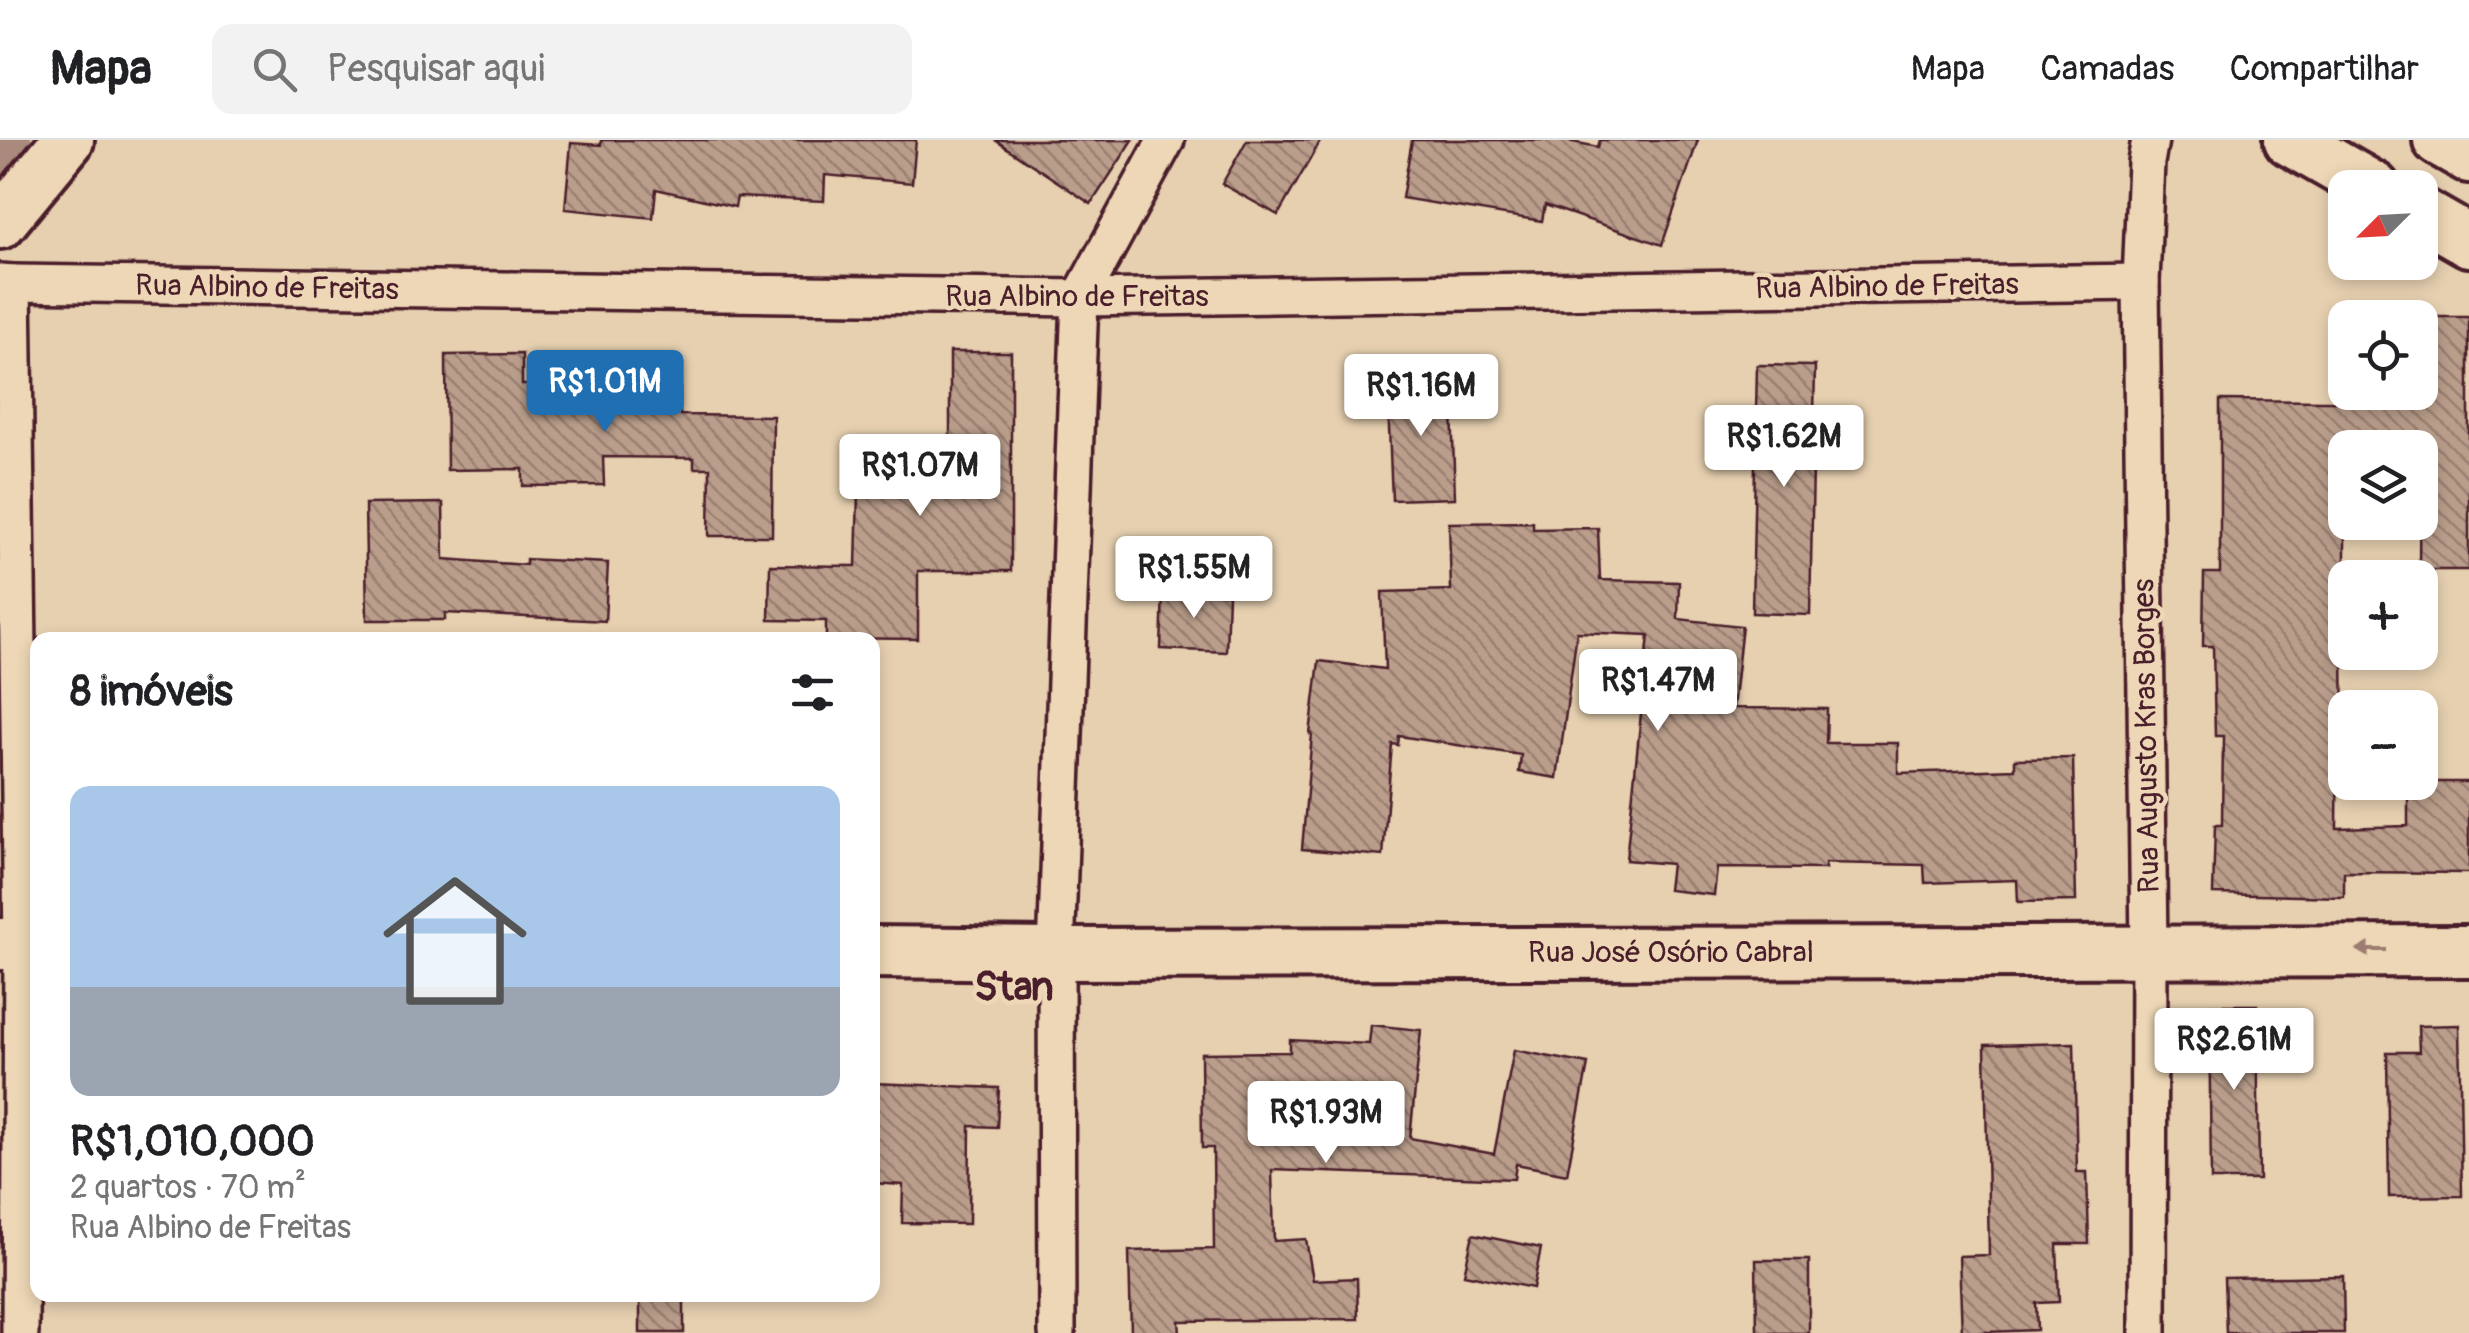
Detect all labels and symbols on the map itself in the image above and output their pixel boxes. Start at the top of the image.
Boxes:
north arrow [2328,170,2438,280]
street label: Rua Albino de Freitas [1755,266,2019,307]
street label: Rua Albino de Freitas [135,267,399,308]
street label: Rua Albino de Freitas [945,278,1209,315]
pin: R$1.01M [513,350,697,435]
pin: R$1.16M [1329,354,1513,439]
pin: R$1.62M [1692,405,1876,490]
pin: R$1.07M [828,434,1012,519]
pin: R$1.55M [1102,536,1286,621]
street label: Rua Augusto Kras Borges [2125,579,2168,893]
pin: R$1.47M [1566,649,1750,734]
street label: Rua José Osório Cabral [1528,934,1814,971]
one-way arrow [2355,942,2387,958]
district label: Stan [974,963,1054,1012]
pin: R$2.61M [2142,1008,2326,1093]
pin: R$1.93M [1234,1081,1418,1166]

